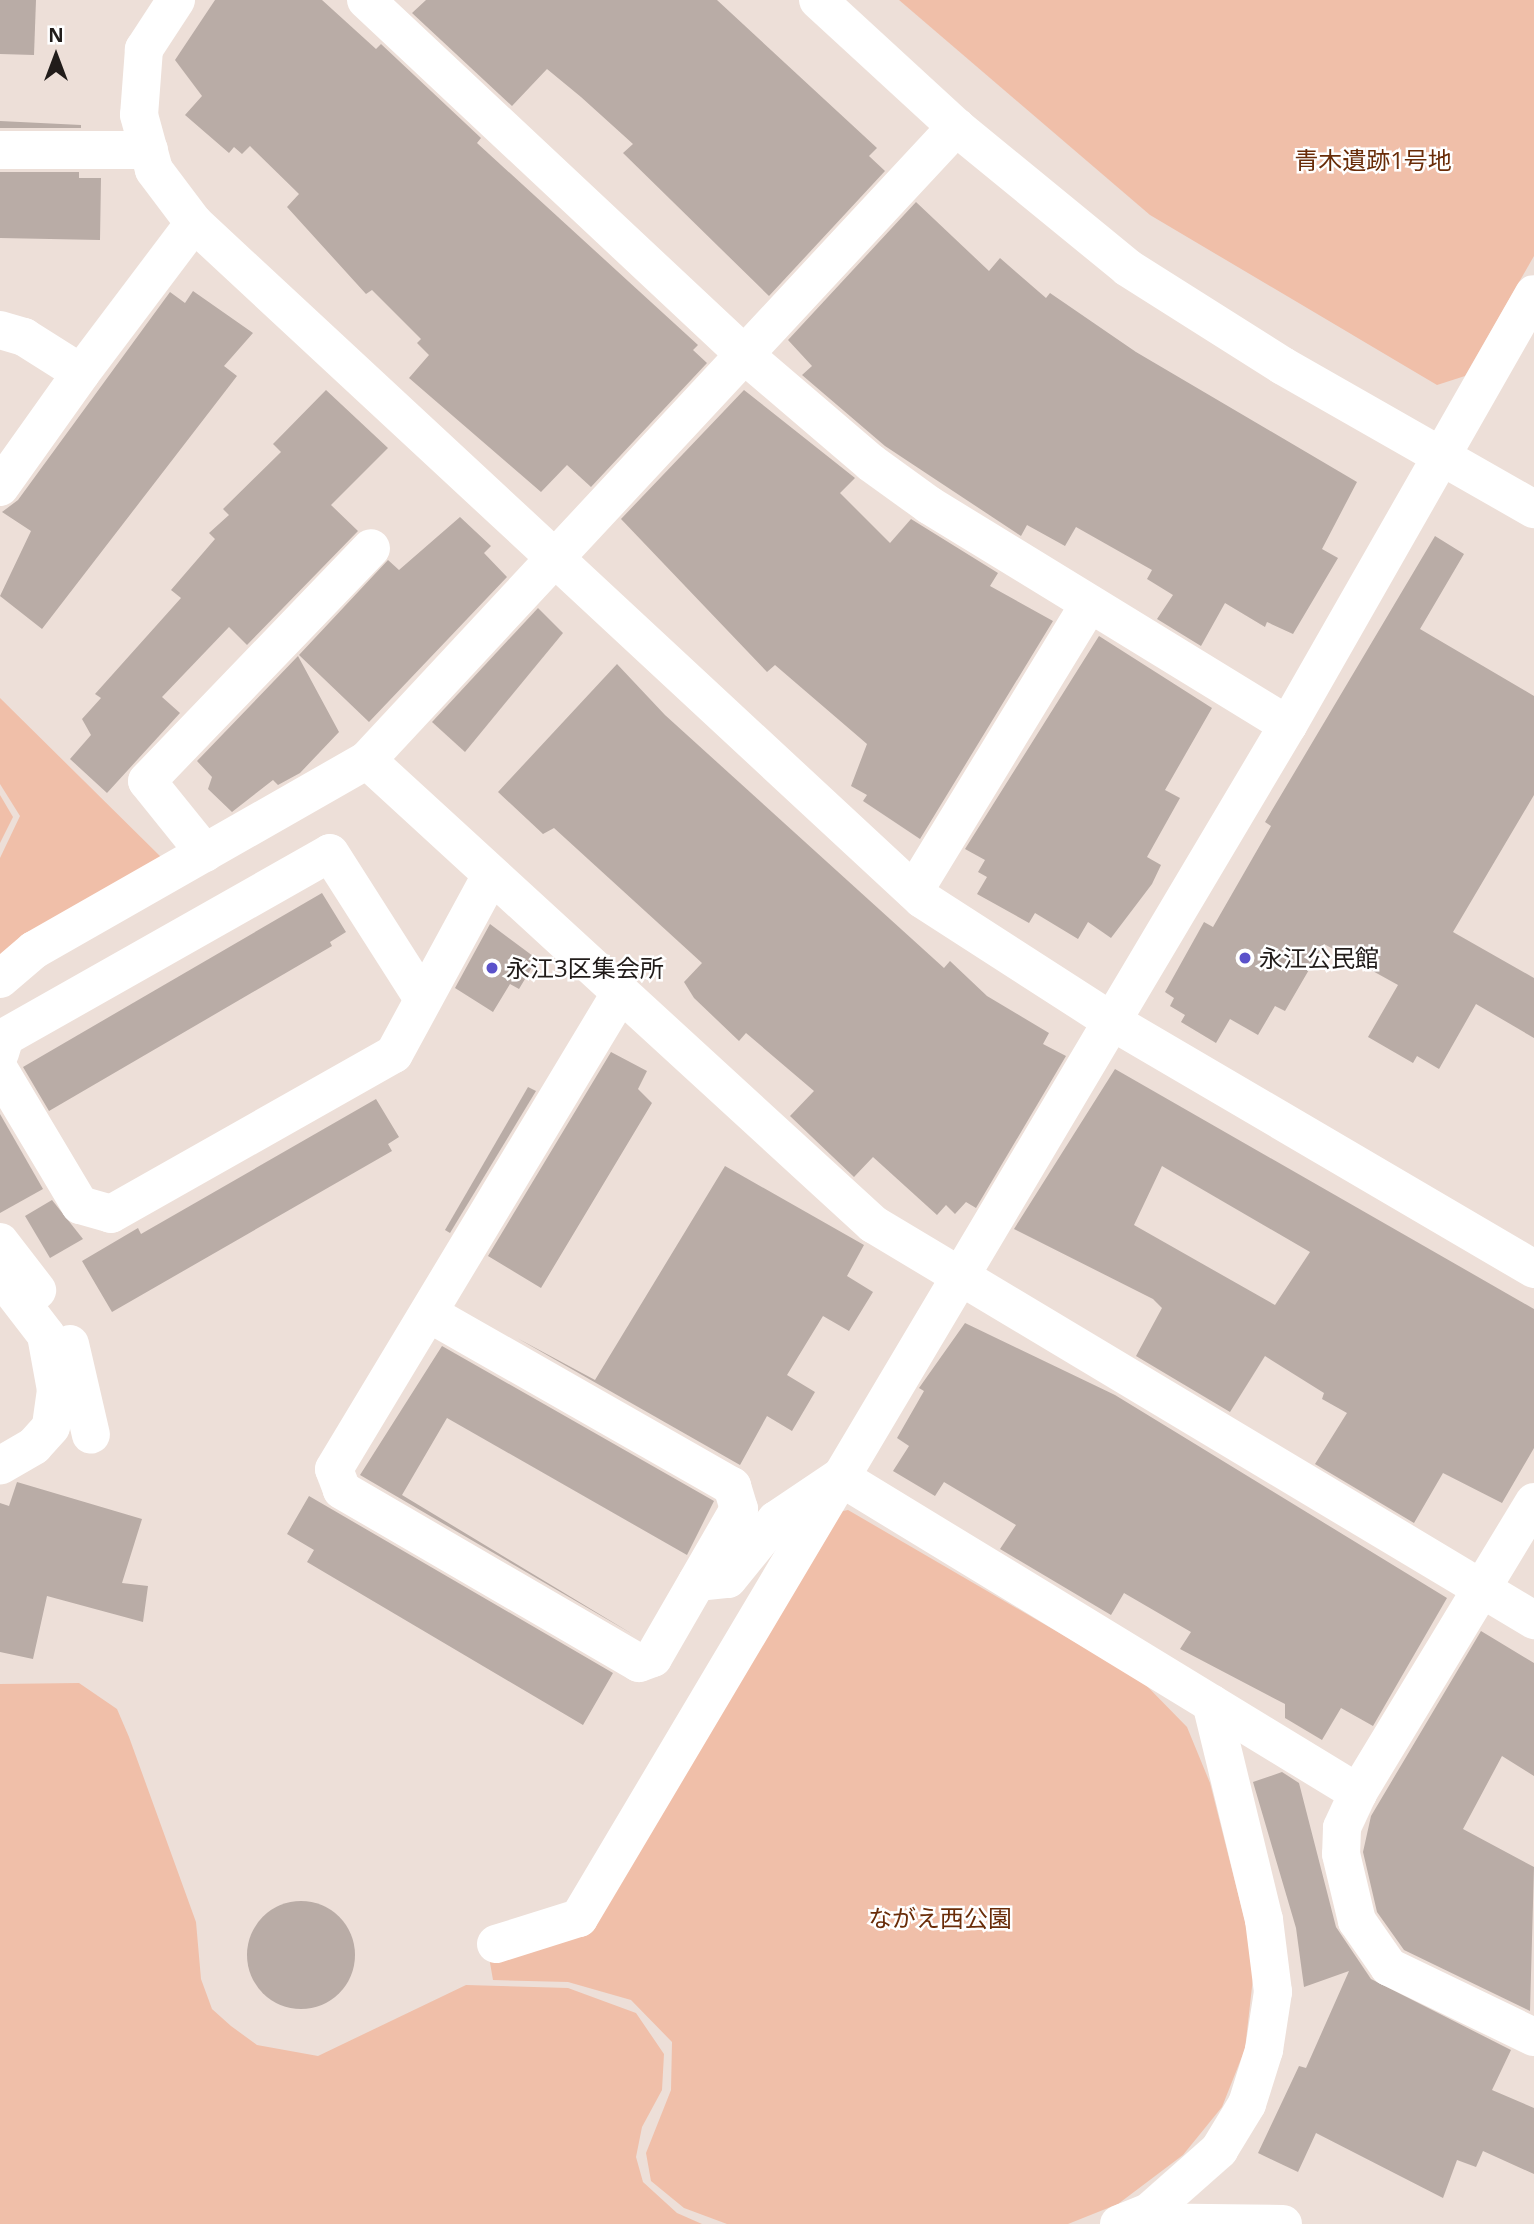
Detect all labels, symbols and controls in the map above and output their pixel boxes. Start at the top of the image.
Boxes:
north arrow [21,21,91,91]
text: N [48,22,64,48]
park label: 青木遺跡1号地 [1294,146,1452,174]
place label: 永江公民館 [1259,944,1379,972]
marker: 永江公民館 [1237,950,1253,966]
place label: 永江3区集会所 [506,954,664,982]
marker: 永江3区集会所 [484,960,500,976]
park label: ながえ西公園 [868,1904,1012,1932]

